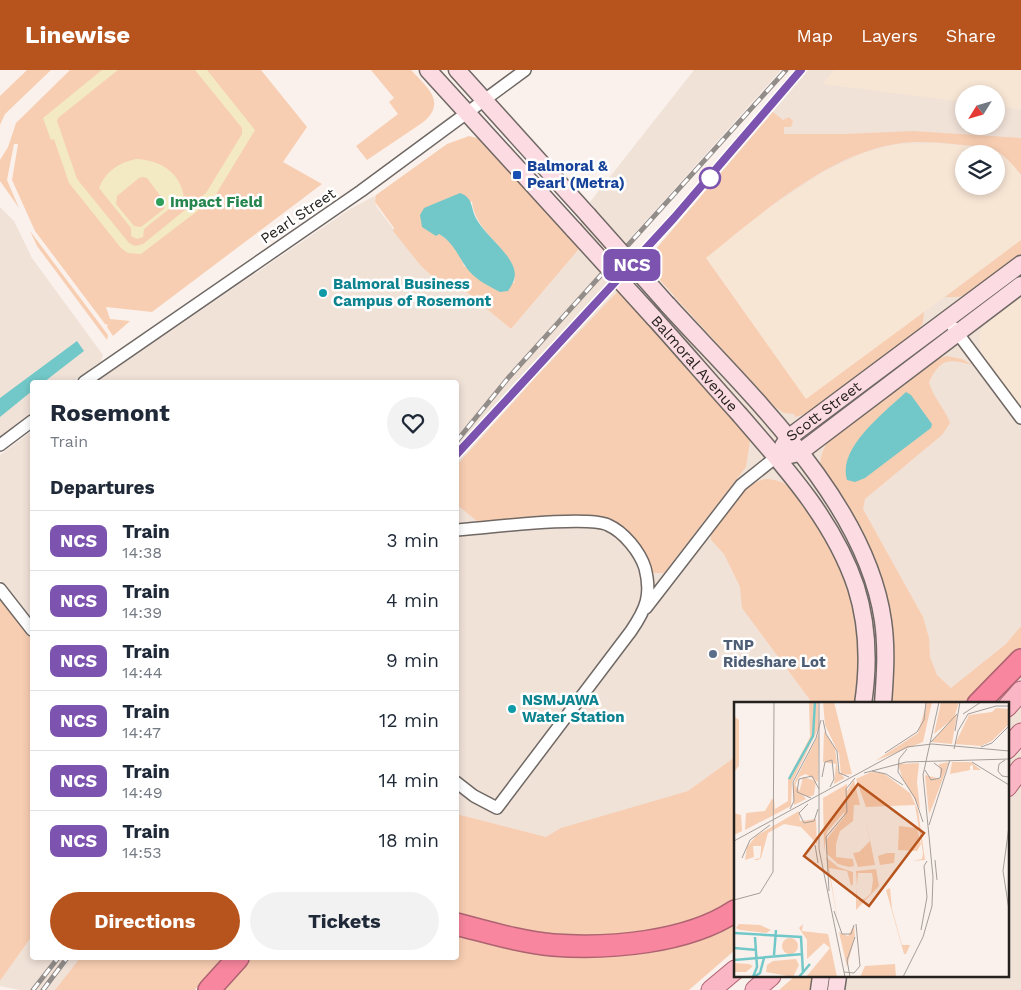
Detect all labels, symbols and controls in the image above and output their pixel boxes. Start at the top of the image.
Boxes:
text: Linewise [25,21,130,49]
text: Map [796,25,833,46]
text: Layers [861,25,918,46]
text: Share [946,25,996,46]
north arrow [955,85,1005,135]
map controls [955,85,1005,195]
button: layers [955,145,1005,195]
place label: Balmoral & Pearl (Metra) [527,157,625,192]
unlabelled marker [699,167,721,189]
marker: Balmoral & Pearl (Metra) [511,169,523,181]
street label: Pearl Street [257,184,340,248]
place label: Impact Field [170,193,263,211]
marker: Impact Field [154,196,166,208]
line badge: NCS [603,249,661,281]
text: NCS [613,254,651,275]
place label: Balmoral Business Campus of Rosemont [333,275,491,310]
marker: Balmoral Business Campus of Rosemont [317,287,329,299]
street label: Balmoral Avenue [647,312,742,415]
street label: Scott Street [783,377,865,445]
button: heart [387,397,439,449]
text: Rosemont [50,399,170,427]
text: Train [50,432,88,451]
text: Departures [50,476,155,499]
text: Train [122,520,170,543]
text: 3 min [387,529,439,552]
text: NCS [60,530,97,551]
text: 14:38 [122,543,162,562]
text: Train [122,580,170,603]
text: 4 min [386,589,439,612]
text: NCS [60,590,97,611]
text: 14:39 [122,603,162,622]
place label: TNP Rideshare Lot [723,636,826,671]
text: Train [122,640,170,663]
marker: TNP Rideshare Lot [707,648,719,660]
text: 9 min [386,649,439,672]
text: NCS [60,650,97,671]
text: 14:44 [122,663,163,682]
place label: NSMJAWA Water Station [522,691,624,726]
text: Train [122,700,170,723]
inset map [734,702,1008,978]
marker: NSMJAWA Water Station [506,703,518,715]
text: 12 min [379,709,439,732]
text: NCS [60,710,97,731]
text: 14:47 [122,723,161,742]
text: Train [122,760,170,783]
text: 14 min [379,769,439,792]
text: NCS [60,770,97,791]
text: 14:49 [122,783,163,802]
text: Train [122,820,170,843]
text: 18 min [378,829,439,852]
text: NCS [60,830,97,851]
text: 14:53 [122,843,162,862]
button: Directions [50,892,240,950]
button: Tickets [250,892,439,950]

